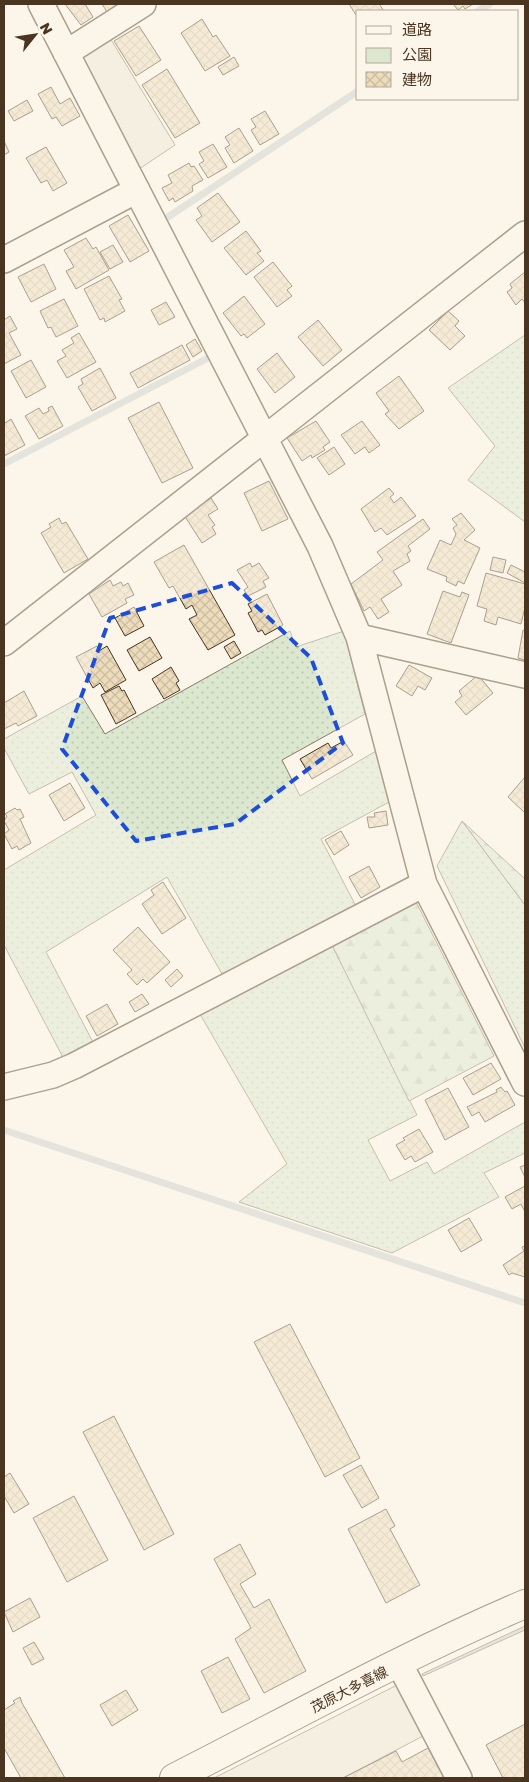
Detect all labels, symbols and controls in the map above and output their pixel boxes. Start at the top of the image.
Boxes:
north arrow [10,10,60,60]
legend [356,10,519,100]
text: N [37,19,57,37]
text: 道路 [402,20,432,38]
text: 公園 [402,45,432,63]
text: 建物 [402,70,432,88]
street label: 茂原大多喜線 [308,1662,390,1716]

